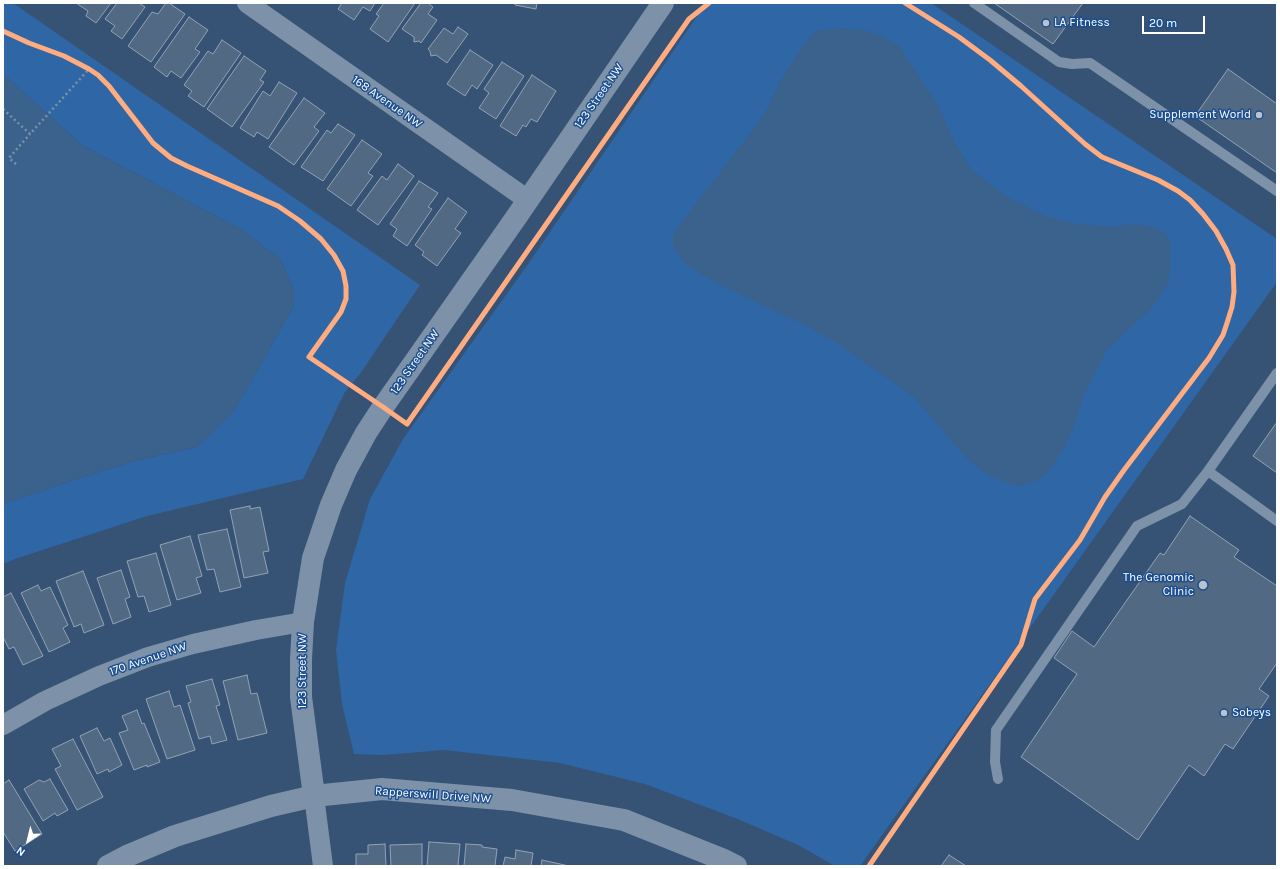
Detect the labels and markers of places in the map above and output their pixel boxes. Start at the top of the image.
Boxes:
place label: LA Fitness [1054,16,1110,30]
marker: LA Fitness [1041,18,1051,28]
place label: Supplement World [1149,108,1251,122]
marker: Supplement World [1254,110,1264,120]
place label: The Genomic Clinic [1123,571,1194,599]
marker: The Genomic Clinic [1197,579,1209,591]
place label: Sobeys [1232,706,1271,720]
marker: Sobeys [1219,708,1229,718]

